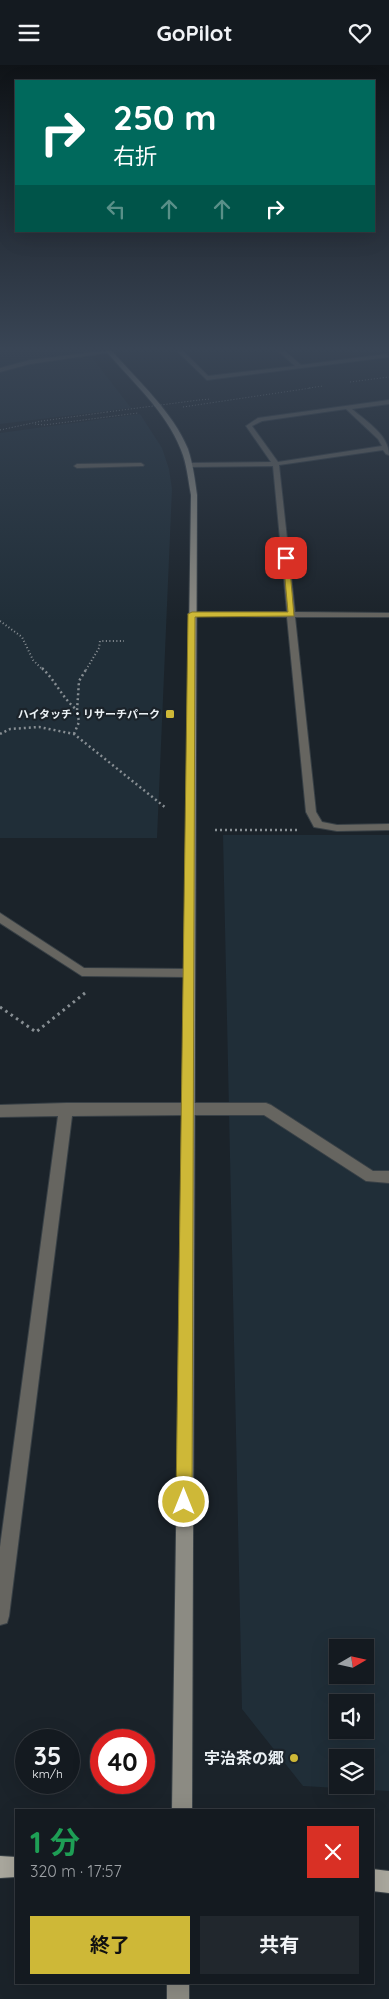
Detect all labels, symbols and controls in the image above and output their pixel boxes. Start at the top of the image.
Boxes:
icon: menu [15,19,43,47]
text: GoPilot [157,19,232,47]
icon: heart [346,19,374,47]
text: 250 m [113,95,217,139]
icon: right [30,100,95,165]
text: 右折 [113,142,157,170]
icon: left [102,195,130,223]
icon: ahead [155,195,183,223]
icon: ahead [208,195,236,223]
icon: right [261,195,289,223]
pin [265,537,307,579]
icon: arrive [272,544,300,572]
place label: ハイタッチ・リサーチパーク [18,707,160,721]
marker: ハイタッチ・リサーチパーク [164,708,176,720]
position arrow [157,1475,209,1527]
north arrow [329,1639,374,1684]
map controls [329,1639,374,1794]
button: sound [329,1694,374,1739]
speed limit sign: 40 [90,1729,155,1794]
text: 35 [34,1740,61,1771]
place label: 宇治茶の郷 [204,1748,284,1768]
button: layers [329,1749,374,1794]
marker: 宇治茶の郷 [288,1752,300,1764]
text: km/h [32,1766,63,1781]
text: 1 分 [30,1823,80,1861]
button: close [307,1826,359,1878]
text: 320 m · 17:57 [30,1861,122,1881]
button: 終了 [30,1916,190,1974]
button: 共有 [200,1916,359,1974]

